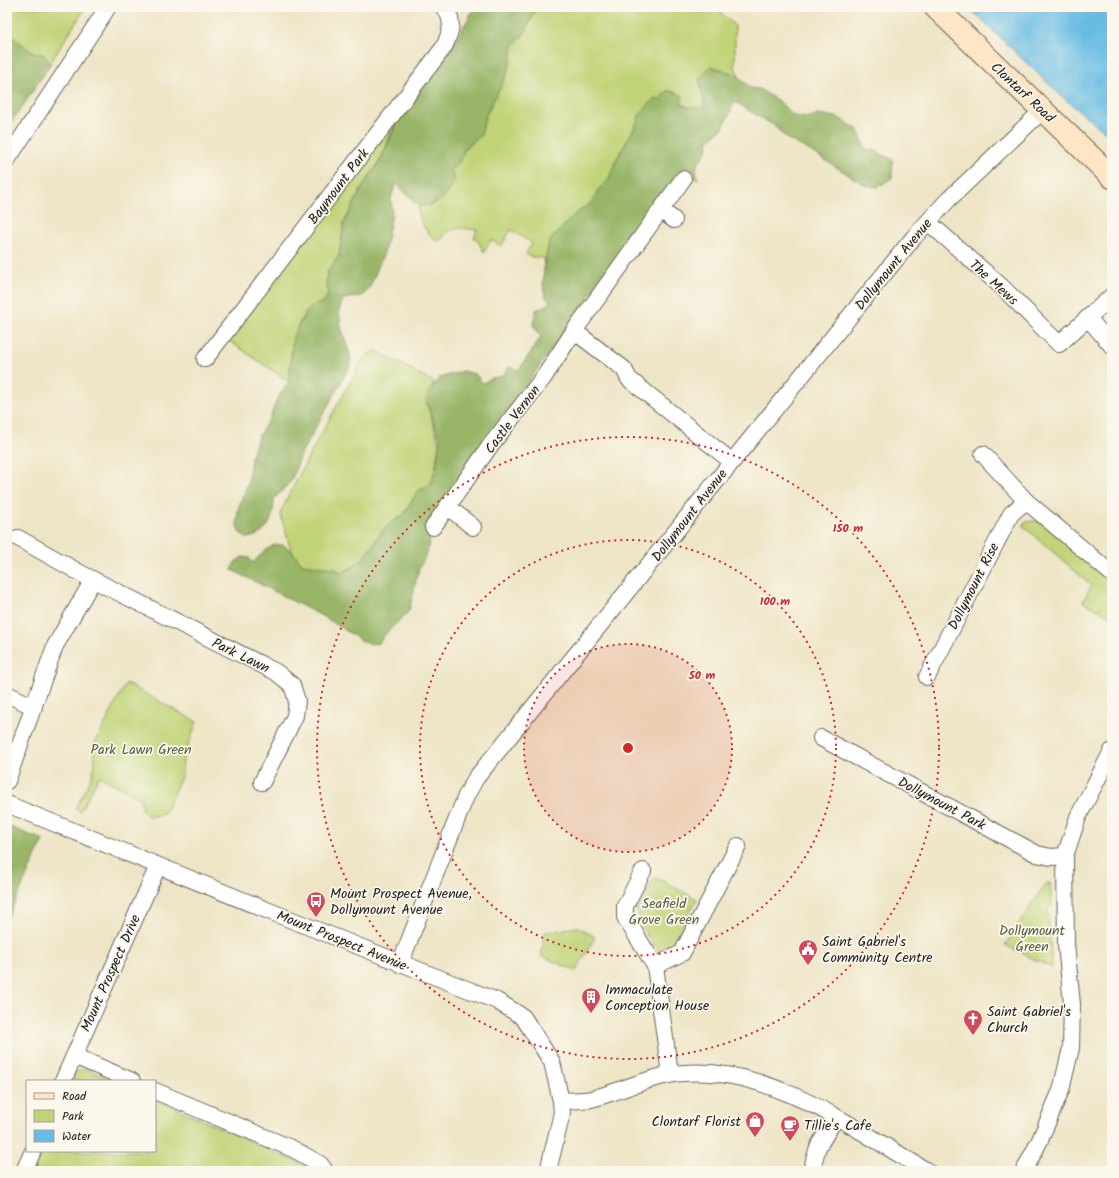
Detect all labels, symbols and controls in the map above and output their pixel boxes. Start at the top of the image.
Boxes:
street label: Clontarf Road [985,57,1060,129]
street label: Baymount Park [303,144,375,229]
street label: Dollymount Avenue [850,213,938,315]
street label: The Mews [964,255,1023,311]
street label: Castle Vernon [480,381,546,459]
street label: Dollymount Avenue [646,464,734,567]
text: 150 m [833,519,863,538]
street label: Dollymount Rise [942,538,1006,634]
text: 100 m [760,592,790,611]
street label: Park Lawn [208,632,273,679]
text: 50 m [688,666,716,685]
park label: Park Lawn Green [91,739,191,761]
centre of rings [621,741,635,755]
street label: Dollymount Park [894,771,990,837]
place label: Mount Prospect Avenue, Dollymount Avenue [330,883,472,921]
bus stop icon: Mount Prospect Avenue, Dollymount Avenue [305,890,327,918]
park label: Seafield Grove Green [629,893,699,931]
street label: Mount Prospect Avenue [273,905,411,977]
street label: Mount Prospect Drive [75,910,147,1036]
park label: Dollymount Green [999,920,1066,958]
place label: Saint Gabriel's Community Centre [822,931,933,969]
public building icon: Saint Gabriel's Community Centre [797,938,819,966]
place label: Immaculate Conception House [605,979,710,1017]
building icon: Immaculate Conception House [580,986,602,1014]
place label: Saint Gabriel's Church [987,1001,1071,1039]
church icon: Saint Gabriel's Church [962,1008,984,1036]
legend [26,1080,156,1152]
text: Road [62,1087,87,1106]
text: Park [62,1107,84,1126]
shop icon: Clontarf Florist [744,1110,766,1138]
place label: Clontarf Florist [651,1111,742,1133]
cafe icon: Tillie's Cafe [779,1114,801,1142]
place label: Tillie's Cafe [804,1115,872,1137]
text: Water [62,1127,92,1146]

